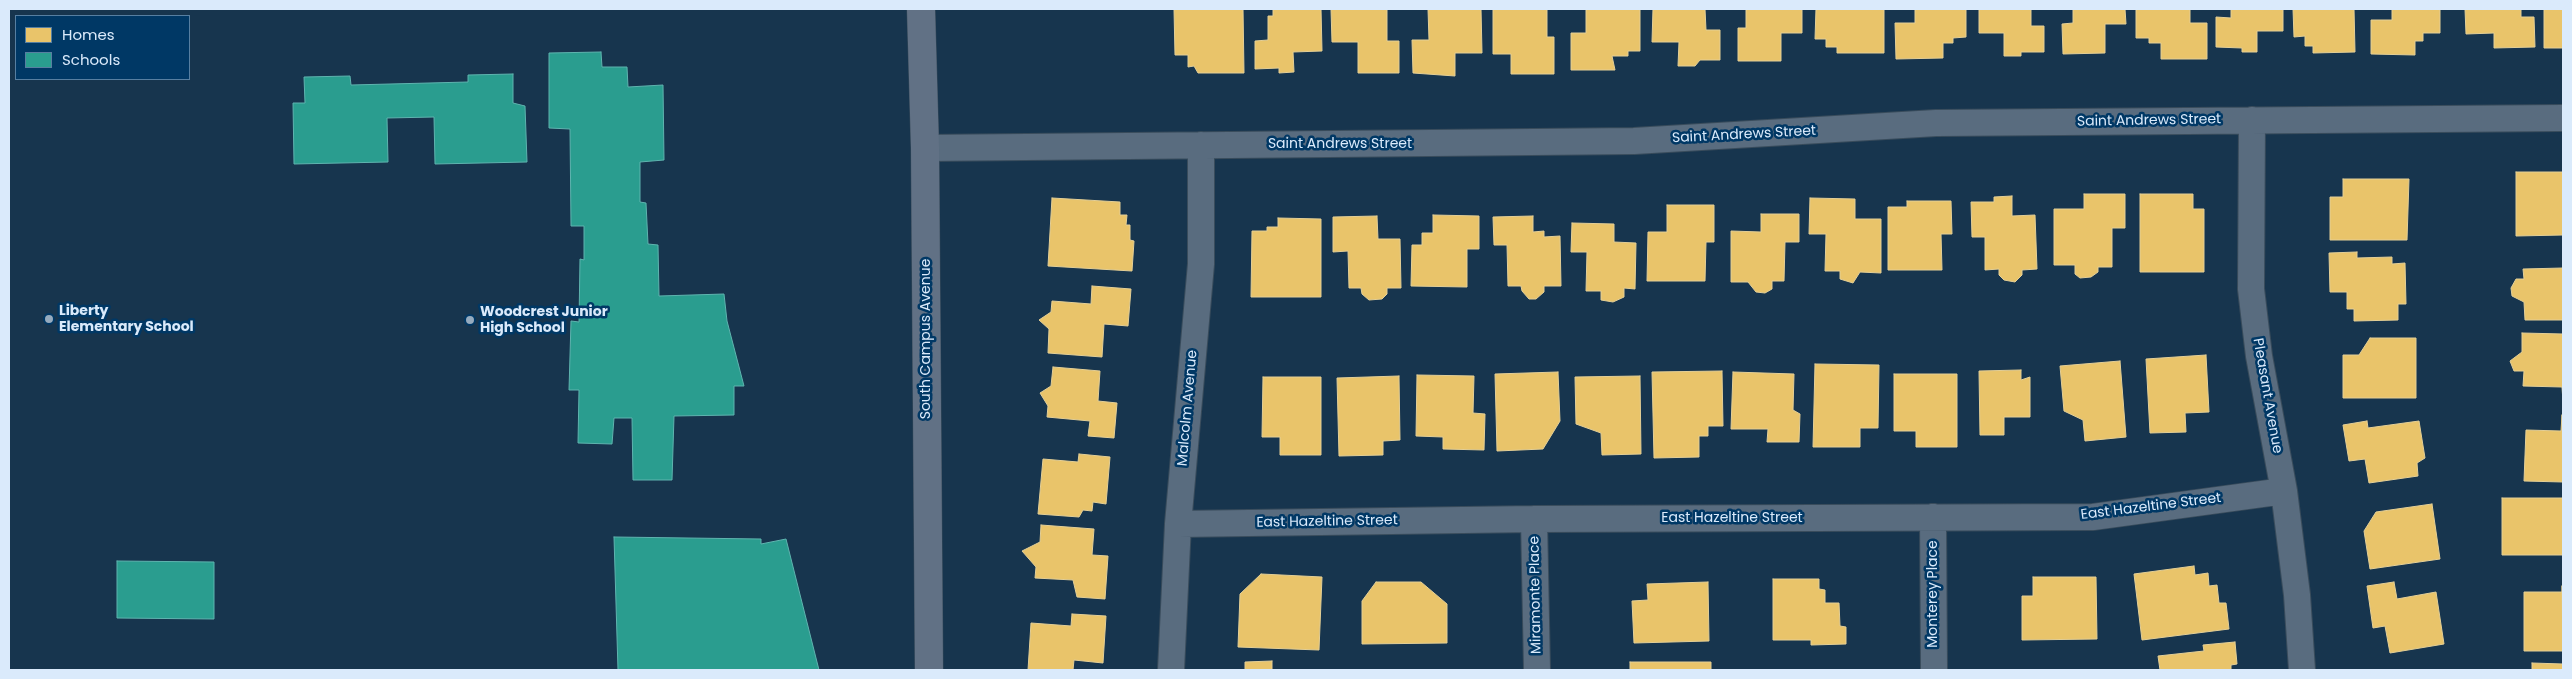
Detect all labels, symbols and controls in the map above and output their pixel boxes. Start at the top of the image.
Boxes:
legend [15,15,190,80]
text: Homes [62,24,115,45]
text: Schools [62,49,120,70]
street label: Saint Andrews Street [2077,111,2221,131]
street label: Saint Andrews Street [1672,123,1816,147]
street label: Saint Andrews Street [1268,136,1412,152]
street label: South Campus Avenue [918,259,934,419]
place label: Liberty Elementary School [59,303,194,336]
place label: Woodcrest Junior High School [480,304,608,336]
marker: Liberty Elementary School [43,313,55,325]
marker: Woodcrest Junior High School [464,314,476,326]
street label: Pleasant Avenue [2249,337,2285,455]
street label: Malcolm Avenue [1175,349,1201,467]
street label: East Hazeltine Street [2080,490,2222,524]
street label: East Hazeltine Street [1661,510,1803,526]
street label: East Hazeltine Street [1256,512,1398,532]
street label: Miramonte Place [1527,536,1545,654]
street label: Monterey Place [1925,540,1941,648]

